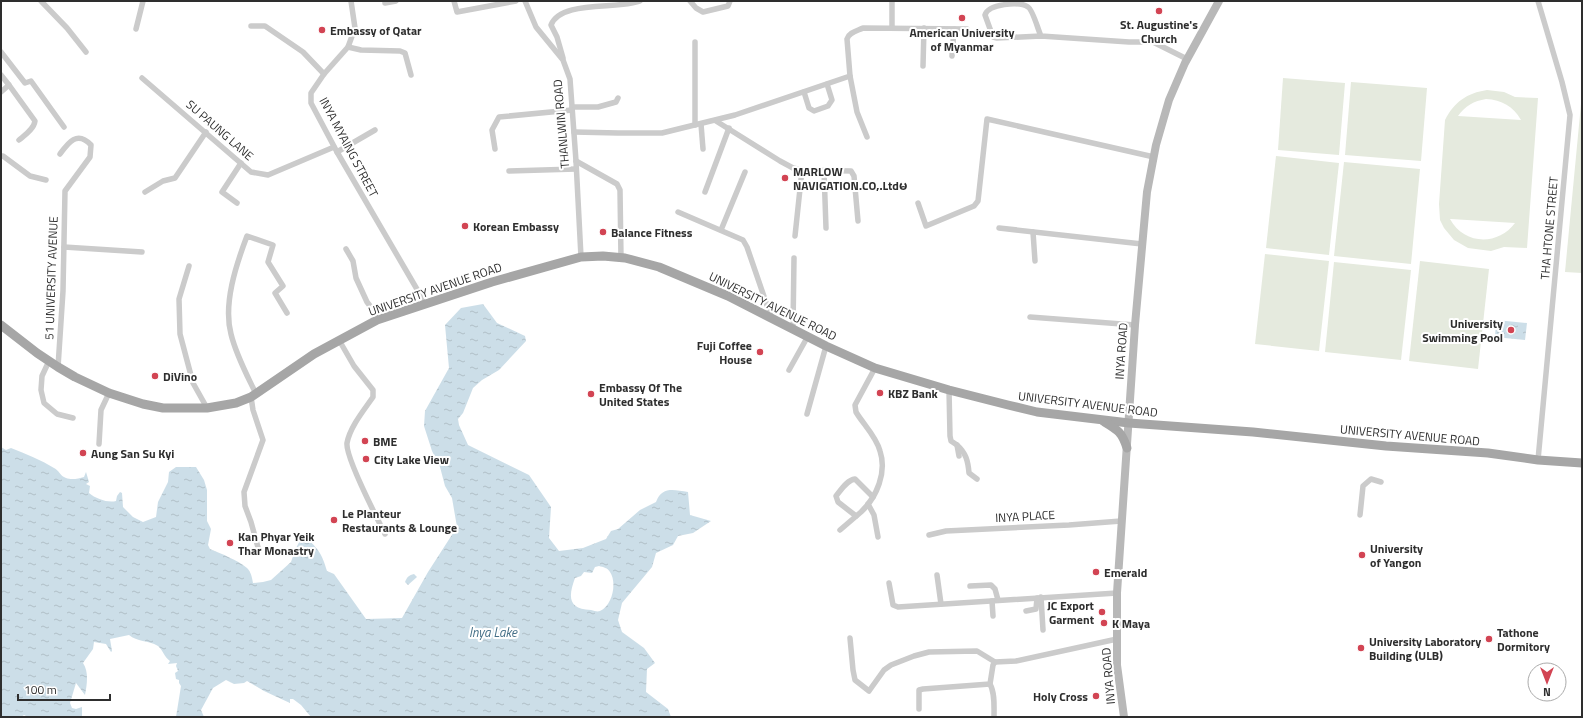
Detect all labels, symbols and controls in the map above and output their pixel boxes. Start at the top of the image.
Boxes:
marker: St. Augustine's Church [1154,6,1164,16]
marker: American University of Myanmar [957,13,967,23]
place label: St. Augustine's Church [1120,15,1198,48]
place label: Embassy of Qatar [330,21,422,40]
place label: American University of Myanmar [910,23,1014,56]
marker: Embassy of Qatar [317,25,327,35]
street label: THANLWIN ROAD [548,78,574,169]
street label: INYA MYAING STREET [315,94,384,201]
street label: SU PAUNG LANE [182,95,258,165]
place label: MARLOW NAVIGATION.CO,.Ltdမ [793,162,907,195]
marker: MARLOW NAVIGATION.CO,.Ltdမ [780,173,790,183]
street label: THA HTONE STREET [1535,175,1563,280]
street label: 51 UNIVERSITY AVENUE [39,216,63,340]
place label: Korean Embassy [473,217,559,236]
marker: Korean Embassy [460,221,470,231]
place label: Balance Fitness [611,223,693,242]
marker: Balance Fitness [598,227,608,237]
street label: UNIVERSITY AVENUE ROAD [366,257,505,321]
street label: UNIVERSITY AVENUE ROAD [706,267,840,345]
place label: University Swimming Pool [1422,314,1503,347]
street label: INYA ROAD [1110,322,1132,380]
marker: University Swimming Pool [1506,325,1516,335]
place label: Fuji Coffee House [697,336,752,369]
marker: Fuji Coffee House [755,347,765,357]
place label: DiVino [163,367,197,386]
marker: DiVino [150,371,160,381]
place label: Embassy Of The United States [599,378,682,411]
place label: KBZ Bank [888,384,939,403]
street label: UNIVERSITY AVENUE ROAD [1017,386,1159,422]
marker: KBZ Bank [875,388,885,398]
marker: Embassy Of The United States [586,389,596,399]
street label: UNIVERSITY AVENUE ROAD [1339,419,1481,451]
place label: BME [373,432,398,451]
marker: BME [360,436,370,446]
place label: Aung San Su Kyi [91,444,174,463]
marker: Aung San Su Kyi [78,448,88,458]
place label: City Lake View [374,450,449,469]
marker: City Lake View [361,454,371,464]
place label: Le Planteur Restaurants & Lounge [342,504,457,537]
street label: INYA PLACE [995,505,1056,527]
marker: Le Planteur Restaurants & Lounge [329,515,339,525]
place label: Kan Phyar Yeik Thar Monastry [238,527,315,560]
marker: Kan Phyar Yeik Thar Monastry [225,538,235,548]
place label: University of Yangon [1370,539,1423,572]
marker: University of Yangon [1357,550,1367,560]
place label: Emerald [1104,563,1147,582]
marker: Emerald [1091,567,1101,577]
place label: JC Export Garment [1047,596,1095,629]
marker: JC Export Garment [1097,607,1107,617]
place label: K Maya [1112,614,1150,633]
marker: K Maya [1099,618,1109,628]
water label: Inya Lake [469,622,518,642]
place label: Tathone Dormitory [1497,623,1550,656]
place label: University Laboratory Building (ULB) [1369,632,1481,665]
marker: Tathone Dormitory [1484,634,1494,644]
marker: University Laboratory Building (ULB) [1356,643,1366,653]
street label: INYA ROAD [1096,647,1120,705]
north arrow [1527,662,1567,702]
scale bar [18,676,110,702]
text: 100 m [24,680,57,699]
text: N [1543,684,1551,700]
place label: Holy Cross [1033,687,1088,706]
marker: Holy Cross [1091,691,1101,701]

